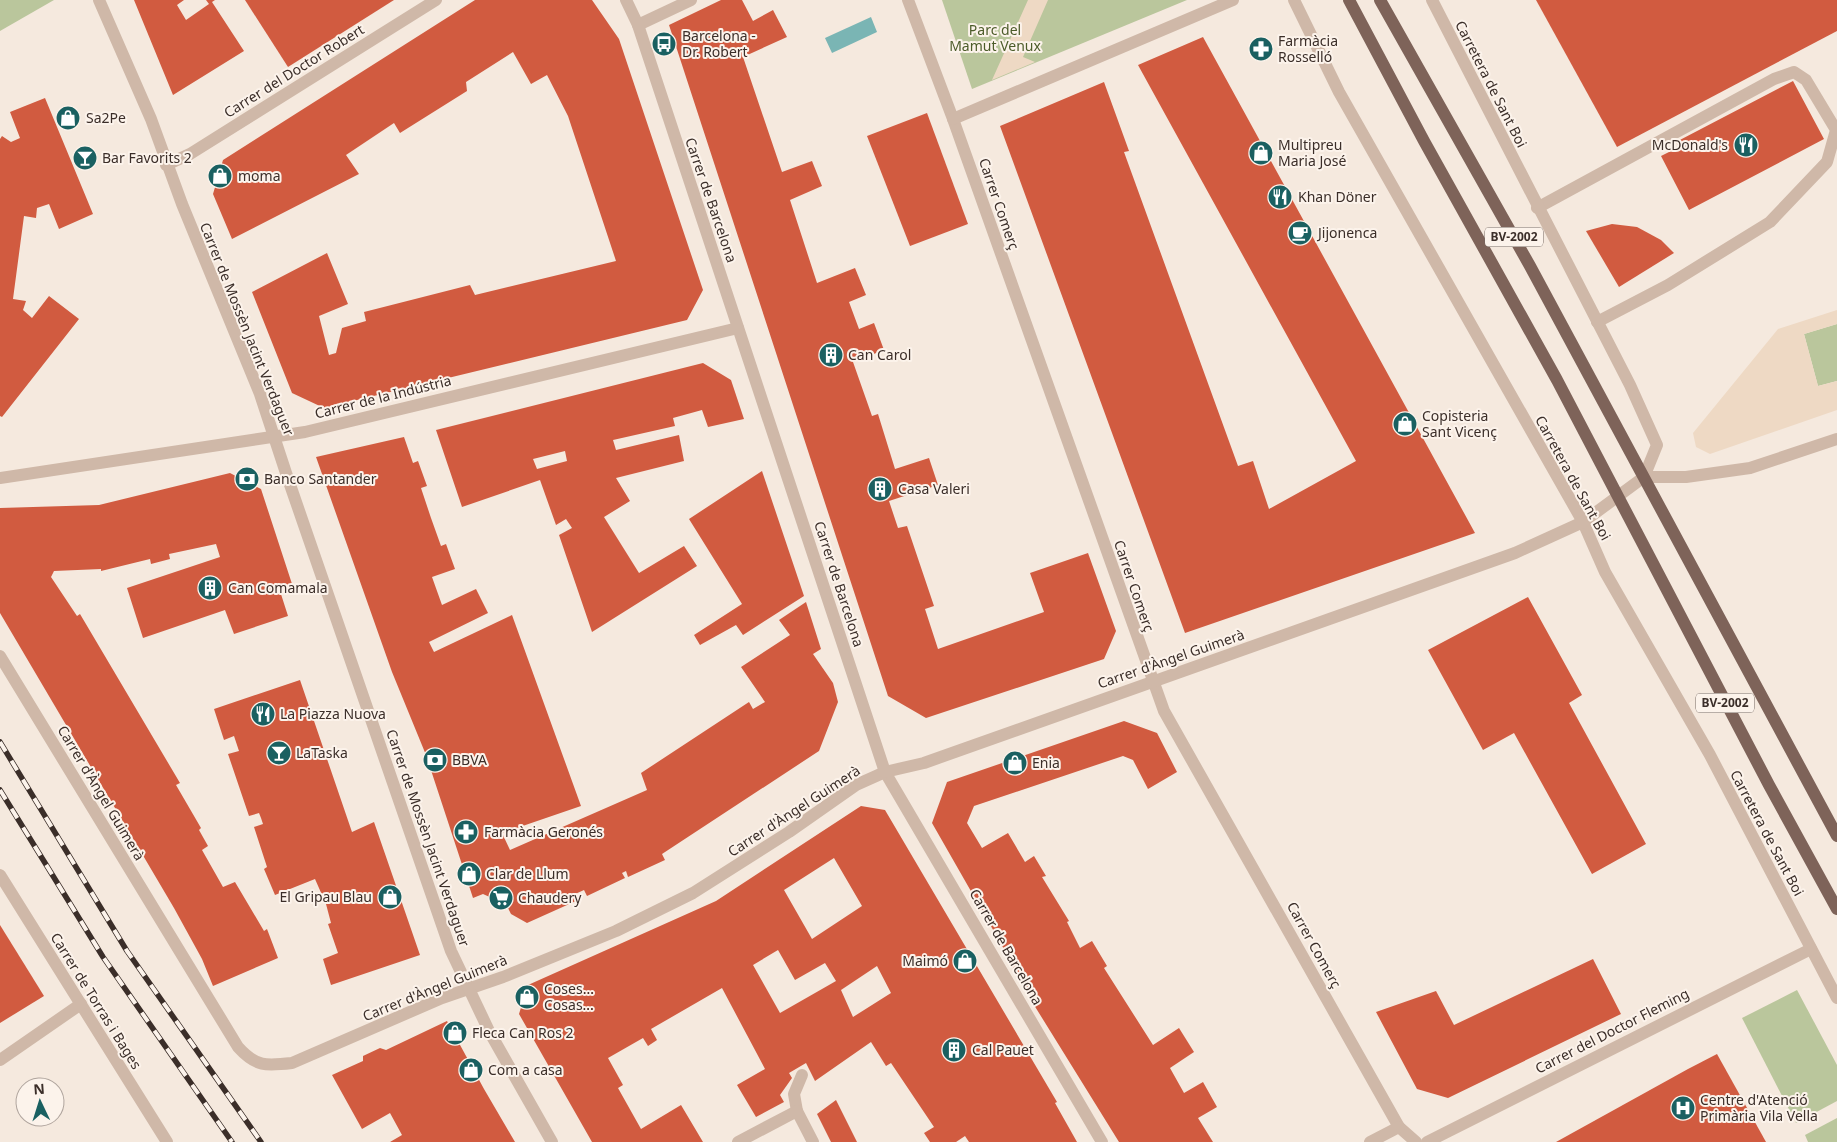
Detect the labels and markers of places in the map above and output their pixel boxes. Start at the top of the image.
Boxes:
place label: Barcelona - Dr. Robert [682,26,756,61]
bus stop icon: Barcelona - Dr. Robert [651,31,677,57]
place label: Farmàcia Rosselló [1278,31,1338,66]
pharmacy icon: Farmàcia Rosselló [1248,36,1274,62]
shop icon: Sa2Pe [55,105,81,131]
place label: Sa2Pe [86,108,126,127]
restaurant icon: McDonald's [1733,132,1759,158]
place label: Multipreu Maria José [1278,135,1346,170]
place label: McDonald's [1652,135,1728,154]
shop icon: Multipreu Maria José [1248,140,1274,166]
bar icon: Bar Favorits 2 [72,145,98,171]
place label: Bar Favorits 2 [102,148,192,167]
shop icon: moma [207,163,233,189]
place label: moma [238,166,281,185]
restaurant icon: Khan Döner [1267,184,1293,210]
place label: Khan Döner [1298,187,1377,206]
cafe icon: Jijonenca [1287,220,1313,246]
place label: Jijonenca [1316,223,1377,242]
building icon: Can Carol [818,342,844,368]
place label: Can Carol [848,345,911,364]
place label: Copisteria Sant Vicenç [1422,406,1497,441]
shop icon: Copisteria Sant Vicenç [1392,411,1418,437]
bank icon: Banco Santander [234,466,260,492]
place label: Banco Santander [264,469,377,488]
building icon: Casa Valeri [867,476,893,502]
place label: Casa Valeri [898,479,970,498]
building icon: Can Comamala [197,575,223,601]
place label: Can Comamala [228,578,328,597]
restaurant icon: La Piazza Nuova [250,701,276,727]
place label: La Piazza Nuova [280,704,386,723]
bar icon: LaTaska [266,740,292,766]
place label: LaTaska [296,743,348,762]
bank icon: BBVA [422,747,448,773]
place label: BBVA [452,750,487,769]
shop icon: Enia [1002,750,1028,776]
place label: Enia [1032,753,1060,772]
pharmacy icon: Farmàcia Geronés [453,819,479,845]
place label: Farmàcia Geronés [484,822,603,841]
shop icon: Clar de Llum [456,861,482,887]
place label: Clar de Llum [486,864,569,883]
shop icon: El Gripau Blau [377,884,403,910]
supermarket icon: Chaudery [488,885,514,911]
place label: El Gripau Blau [279,887,372,906]
place label: Chaudery [518,888,582,907]
shop icon: Maimó [952,948,978,974]
place label: Maimó [902,951,948,970]
place label: Coses... Cosas... [544,979,594,1014]
shop icon: Coses... Cosas... [514,984,540,1010]
shop icon: Fleca Can Ros 2 [442,1020,468,1046]
place label: Fleca Can Ros 2 [472,1023,574,1042]
building icon: Cal Pauet [941,1037,967,1063]
place label: Cal Pauet [972,1040,1034,1059]
shop icon: Com a casa [458,1057,484,1083]
place label: Com a casa [488,1060,563,1079]
place label: Centre d'Atenció Primària Vila Vella [1700,1090,1818,1125]
hospital icon: Centre d'Atenció Primària Vila Vella [1670,1095,1696,1121]

